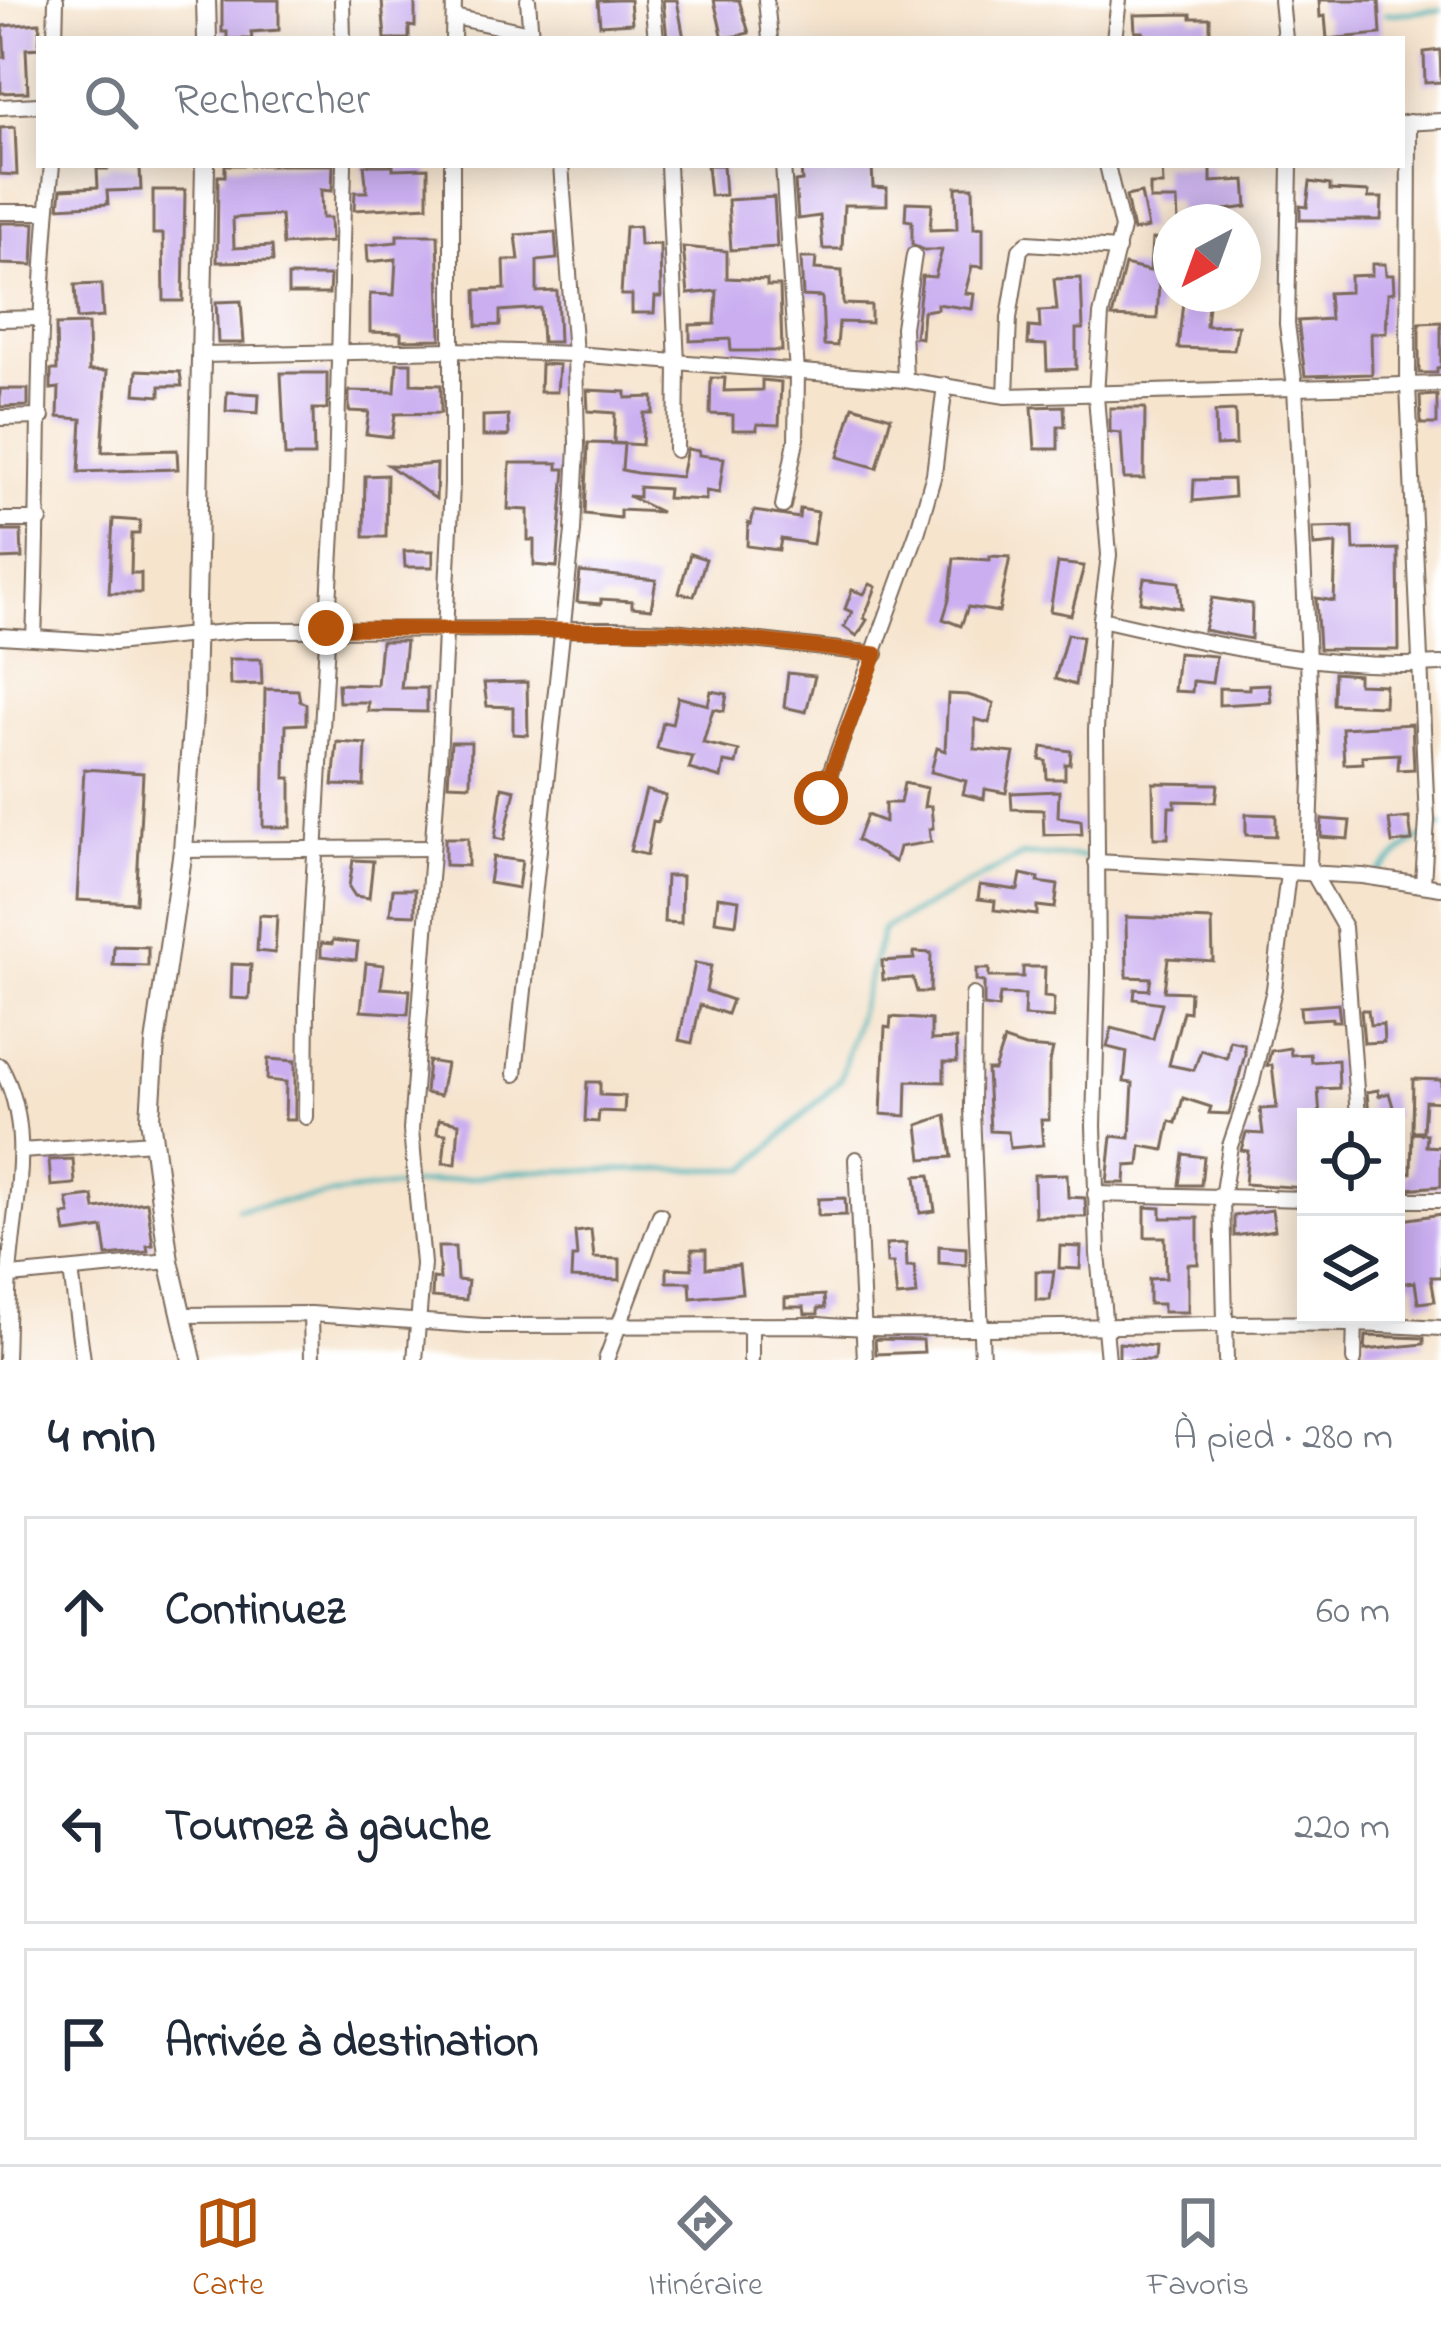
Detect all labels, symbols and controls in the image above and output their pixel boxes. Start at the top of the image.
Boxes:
search box [36,36,1405,168]
icon: search [78,69,144,135]
text: Rechercher [174,69,370,135]
north arrow [1153,204,1261,312]
route end [299,601,353,655]
route start [794,771,848,825]
map controls [1297,1108,1405,1324]
button: locate [1297,1108,1405,1216]
button: layers [1297,1216,1405,1324]
text: 4 min [48,1401,156,1476]
text: À pied · 280 m [1173,1410,1393,1467]
icon: ahead [51,1579,117,1645]
text: Continuez [165,1579,345,1645]
text: 60 m [1316,1584,1390,1641]
icon: left [51,1795,117,1861]
text: Tournez à gauche [165,1795,490,1861]
text: 220 m [1294,1800,1390,1857]
icon: arrive [51,2011,117,2077]
text: Arrivée à destination [165,2011,539,2077]
tab: Carte [192,2190,264,2310]
tab: Itinéraire [648,2190,763,2310]
tab: Favoris [1147,2190,1249,2310]

